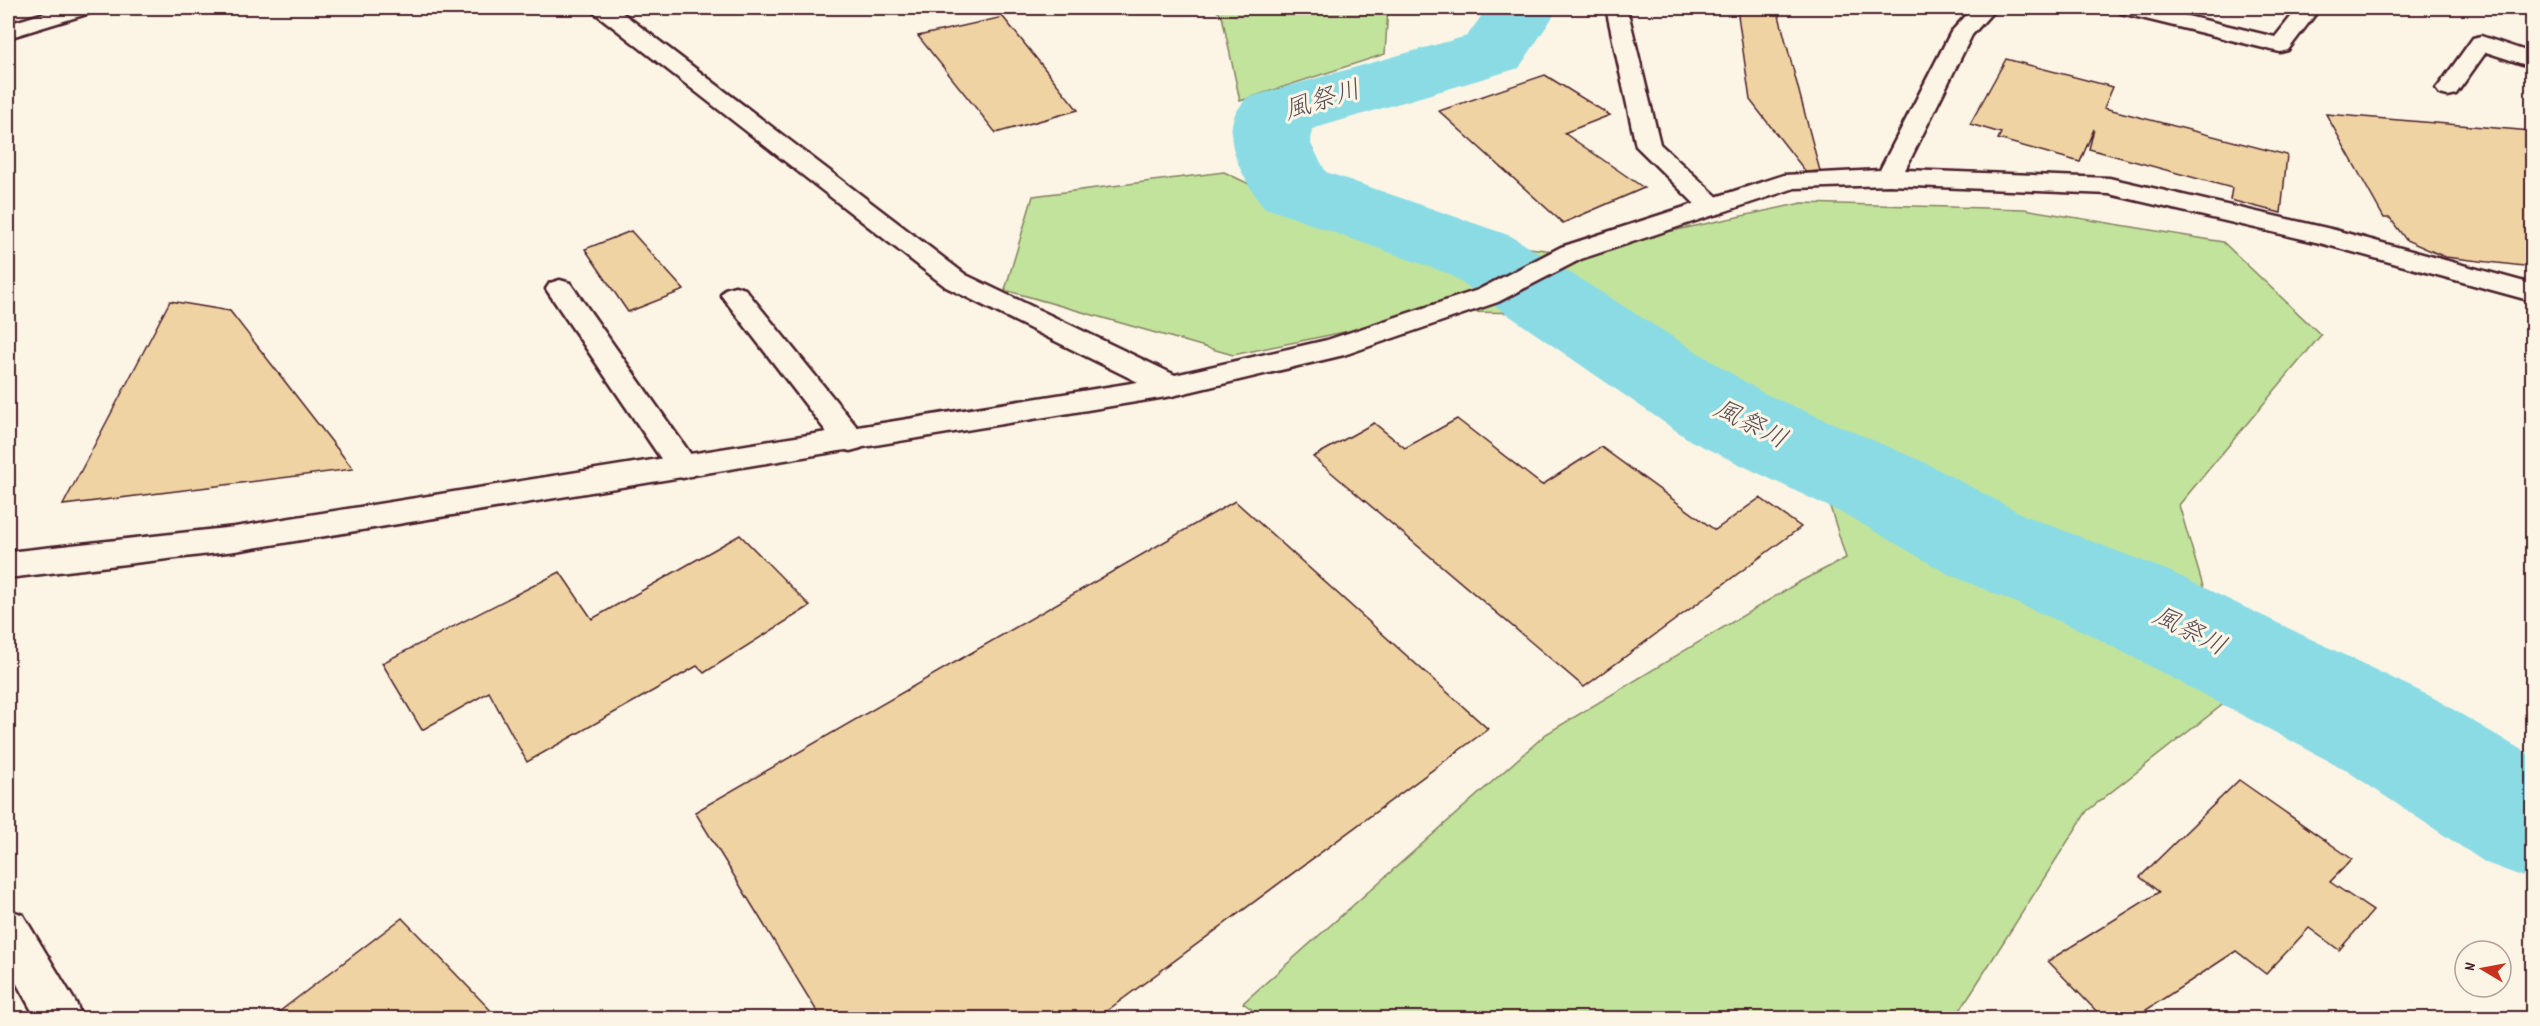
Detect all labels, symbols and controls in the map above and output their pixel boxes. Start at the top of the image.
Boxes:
water label: 風祭川 [1280,73,1366,131]
water label: 風祭川 [1707,392,1793,460]
water label: 風祭川 [2146,599,2232,667]
north arrow [2453,939,2513,999]
text: N [2459,961,2483,973]

